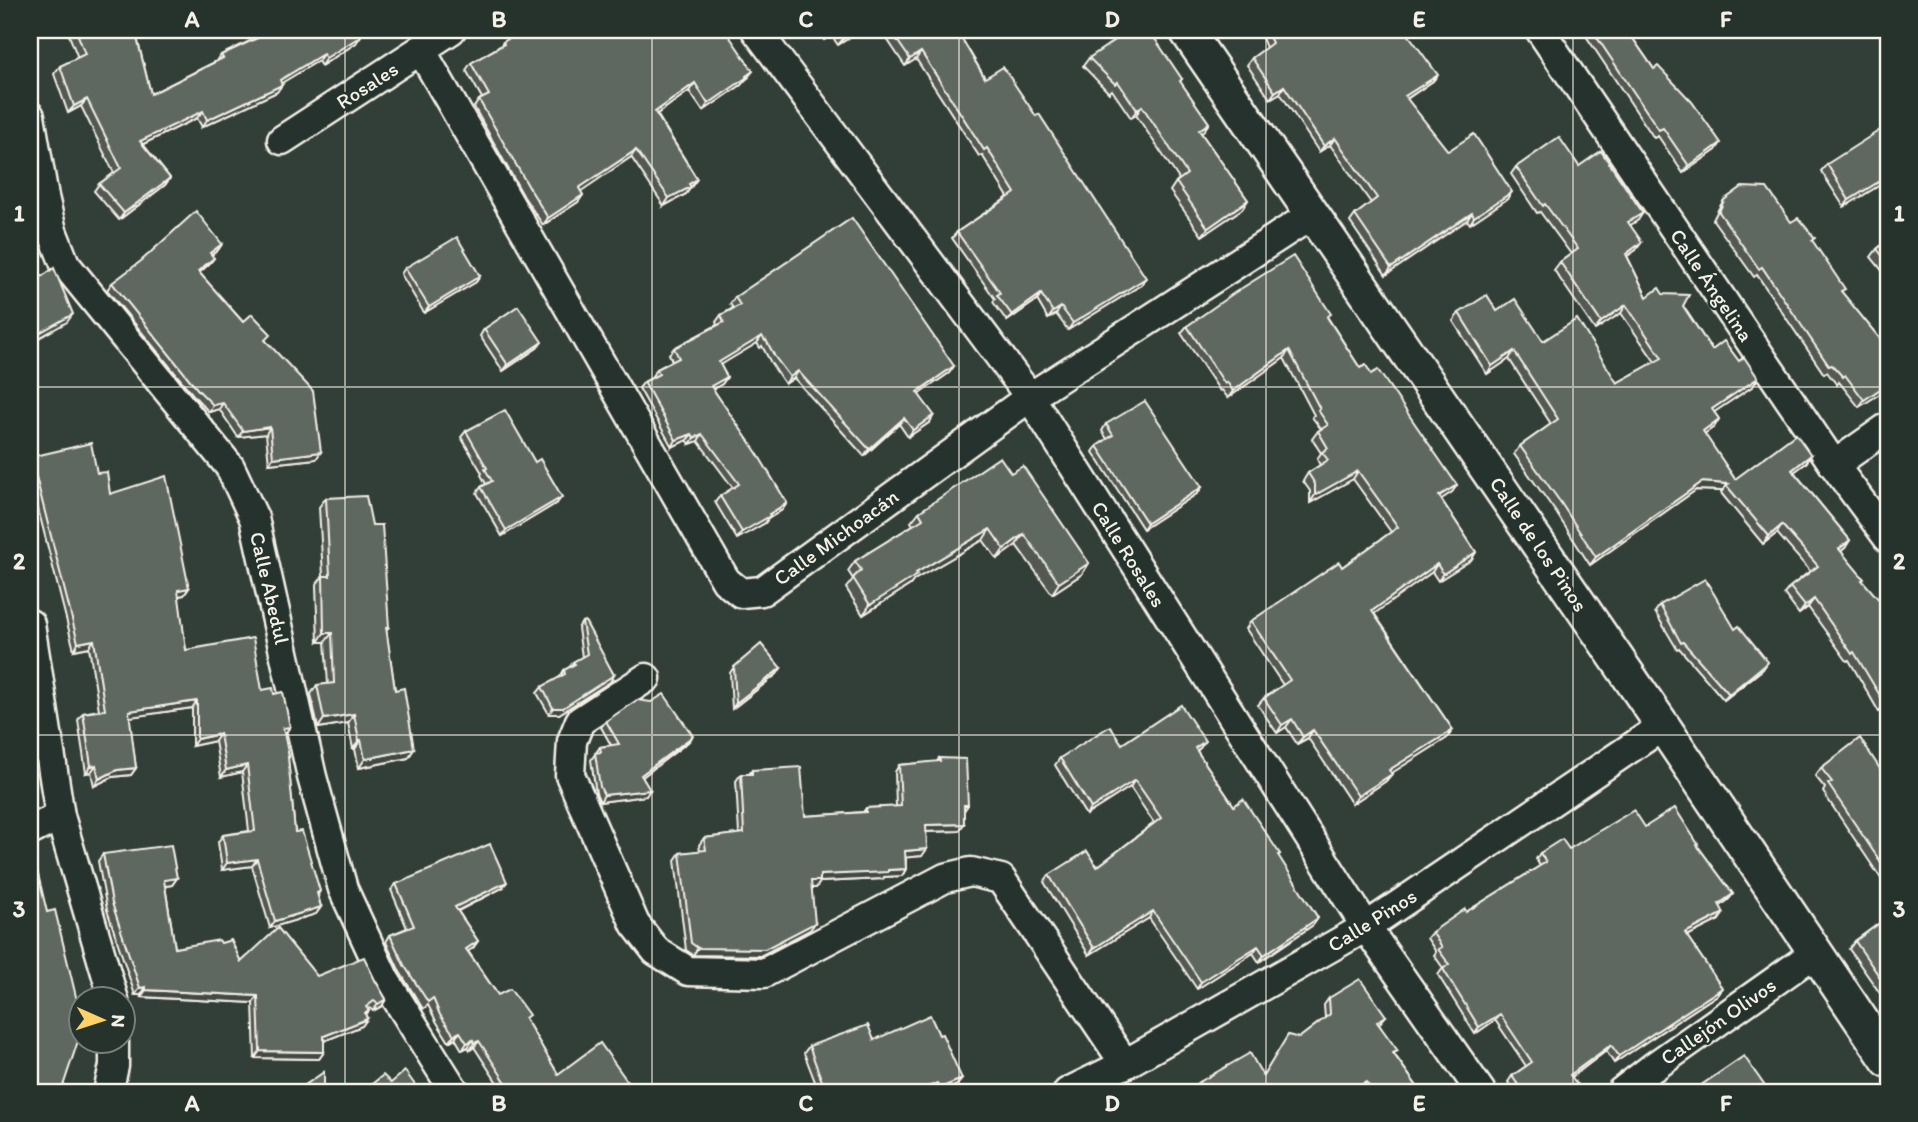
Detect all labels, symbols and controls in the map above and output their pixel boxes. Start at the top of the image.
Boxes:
text: A [184,5,200,33]
text: B [492,5,507,33]
text: C [799,5,814,33]
text: D [1104,5,1120,33]
text: E [1413,5,1426,33]
text: F [1720,5,1733,33]
street label: Rosales [331,56,403,114]
text: 1 [14,199,25,227]
text: 1 [1894,199,1905,227]
street label: Calle Ángelina [1665,224,1759,346]
street label: Calle de los Pinos [1485,472,1593,616]
street label: Calle Michoacán [769,483,903,591]
street label: Calle Rosales [1087,496,1171,612]
street label: Calle Abedul [245,529,295,647]
text: 2 [13,547,26,575]
text: 2 [1893,547,1906,575]
street label: Calle Pinos [1323,883,1421,957]
text: 3 [13,895,26,923]
text: 3 [1893,895,1906,923]
street label: Callejón Olivos [1655,972,1781,1070]
north arrow [66,986,136,1056]
text: N [107,1014,130,1028]
text: A [184,1089,200,1117]
text: B [492,1089,507,1117]
text: C [799,1089,814,1117]
text: D [1104,1089,1120,1117]
text: E [1413,1089,1426,1117]
text: F [1720,1089,1733,1117]

